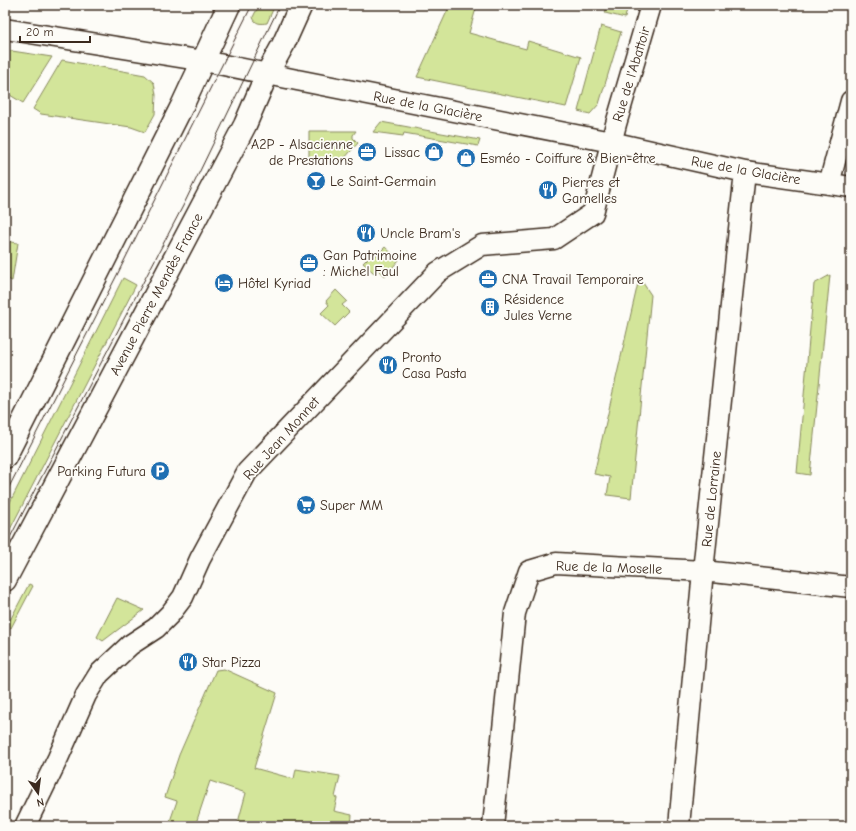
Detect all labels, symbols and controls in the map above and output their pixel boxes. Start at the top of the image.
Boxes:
scale bar [20,18,90,44]
street label: Rue de l'Abattoir [609,24,654,124]
text: 20 m [26,25,54,39]
street label: Rue de la Glacière [372,88,484,125]
place label: A2P - Alsacienne de Prestations [251,136,353,169]
office icon: A2P - Alsacienne de Prestations [356,141,378,163]
shop icon: Lissac [423,141,445,163]
place label: Lissac [384,144,420,161]
shop icon: Esméo - Coiffure & Bien-être [455,147,477,169]
place label: Esméo - Coiffure & Bien-être [480,150,656,167]
street label: Rue de la Glacière [690,152,802,188]
bar icon: Le Saint-Germain [305,170,327,192]
place label: Le Saint-Germain [330,173,436,190]
place label: Pierres et Gamelles [562,174,620,207]
restaurant icon: Pierres et Gamelles [537,179,559,201]
street label: Avenue Pierre Mendès France [106,210,207,378]
restaurant icon: Uncle Bram's [355,222,377,244]
place label: Uncle Bram's [380,225,460,242]
place label: Gan Patrimoine : Michel Faul [323,247,417,280]
office icon: Gan Patrimoine : Michel Faul [298,252,320,274]
office icon: CNA Travail Temporaire [477,268,499,290]
place label: CNA Travail Temporaire [502,271,644,288]
hotel icon: Hôtel Kyriad [213,272,235,294]
place label: Hôtel Kyriad [238,275,311,292]
place label: Résidence Jules Verne [504,291,572,324]
building icon: Résidence Jules Verne [479,296,501,318]
place label: Pronto Casa Pasta [402,349,467,382]
restaurant icon: Pronto Casa Pasta [377,354,399,376]
street label: Rue Jean Monnet [240,393,324,483]
street label: Rue de Lorraine [698,450,725,548]
parking icon: Parking Futura [149,460,171,482]
place label: Parking Futura [57,463,146,480]
supermarket icon: Super MM [295,494,317,516]
place label: Super MM [320,497,383,514]
street label: Rue de la Moselle [556,557,662,578]
restaurant icon: Star Pizza [177,651,199,673]
place label: Star Pizza [202,654,261,671]
north arrow [18,773,58,813]
text: N [35,795,45,809]

